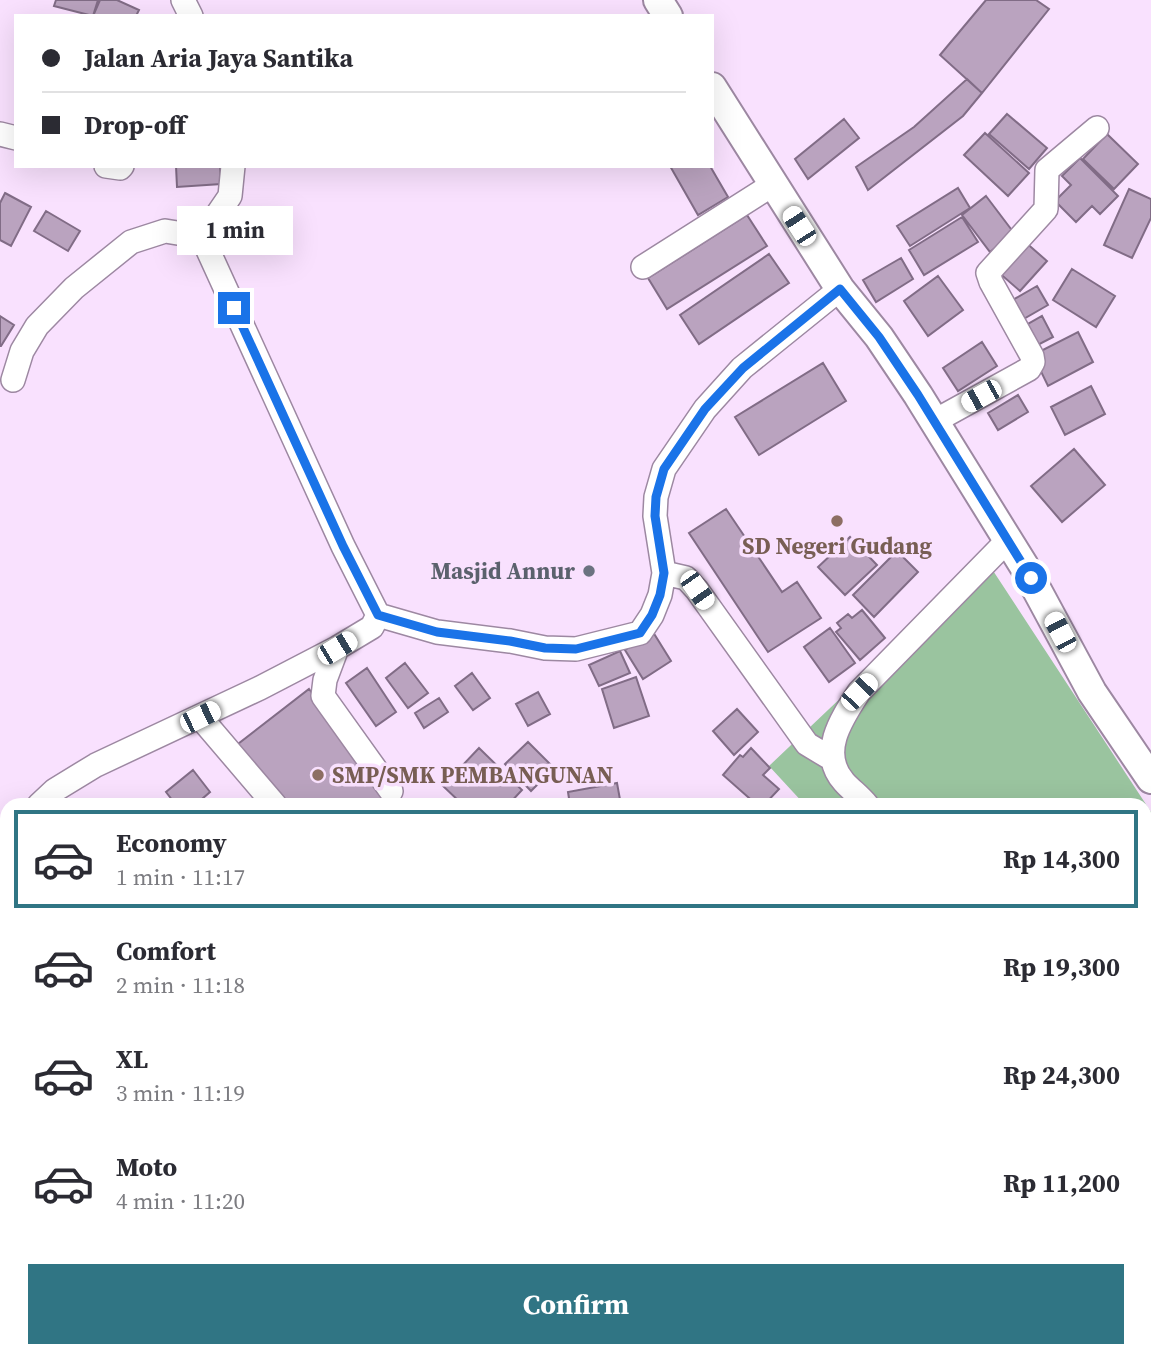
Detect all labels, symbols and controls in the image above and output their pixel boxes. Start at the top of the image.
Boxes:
text: Jalan Aria Jaya Santika [84,40,353,76]
text: Drop-off [84,107,186,143]
car [779,203,820,249]
callout: 1 min [176,206,292,256]
text: 1 min [205,214,265,246]
route end [218,292,250,324]
car [958,377,1005,415]
marker: SD Negeri Gudang [829,513,845,529]
place label: SD Negeri Gudang [742,530,932,562]
place label: Masjid Annur [431,555,575,587]
route start [1015,562,1047,594]
marker: Masjid Annur [581,563,597,579]
car [677,567,718,613]
car [1041,609,1080,655]
car [314,628,361,668]
car [837,670,882,714]
car [177,698,224,736]
place label: SMP/SMK PEMBANGUNAN [332,759,614,791]
marker: SMP/SMK PEMBANGUNAN [310,767,326,783]
text: Economy [116,825,227,861]
icon: car [32,828,95,891]
text: Rp 14,300 [1003,841,1120,877]
text: 1 min · 11:17 [116,861,245,893]
text: Comfort [116,933,216,969]
icon: car [32,936,95,999]
text: Rp 19,300 [1003,949,1120,985]
text: 2 min · 11:18 [116,969,245,1001]
text: XL [116,1041,148,1077]
icon: car [32,1044,95,1107]
text: Rp 24,300 [1003,1057,1120,1093]
text: 3 min · 11:19 [116,1077,245,1109]
text: Moto [116,1149,177,1185]
icon: car [32,1152,95,1215]
text: Rp 11,200 [1003,1165,1120,1201]
text: 4 min · 11:20 [116,1185,245,1217]
button: Confirm [28,1264,1124,1344]

